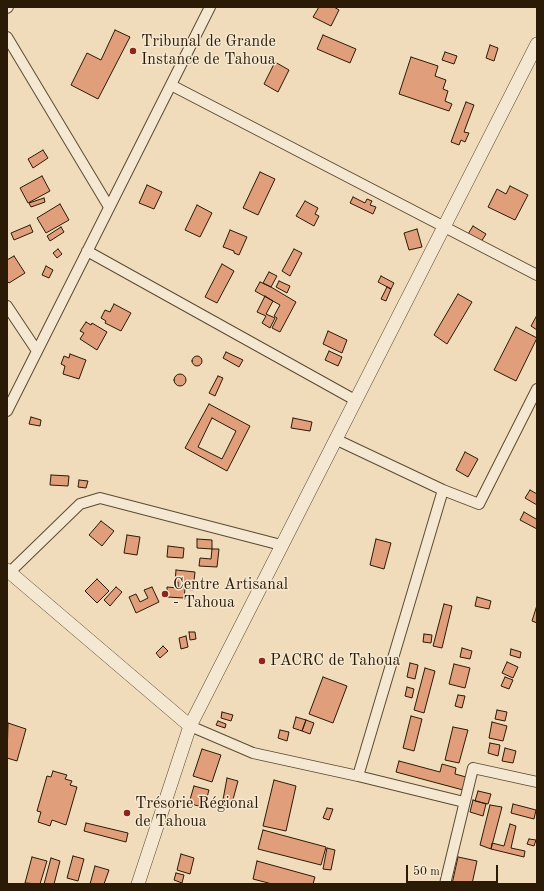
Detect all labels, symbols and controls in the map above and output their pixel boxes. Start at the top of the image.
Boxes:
place label: Tribunal de Grande Instance de Tahoua [141,32,276,70]
marker: Tribunal de Grande Instance de Tahoua [128,46,138,56]
place label: Centre Artisanal - Tahoua [173,575,288,613]
marker: Centre Artisanal - Tahoua [160,589,170,599]
place label: PACRC de Tahoua [270,651,400,671]
marker: PACRC de Tahoua [257,656,267,666]
place label: Trésorie Régional de Tahoua [135,794,259,832]
marker: Trésorie Régional de Tahoua [122,808,132,818]
scale bar [408,857,500,883]
text: 50 m [413,866,440,878]

